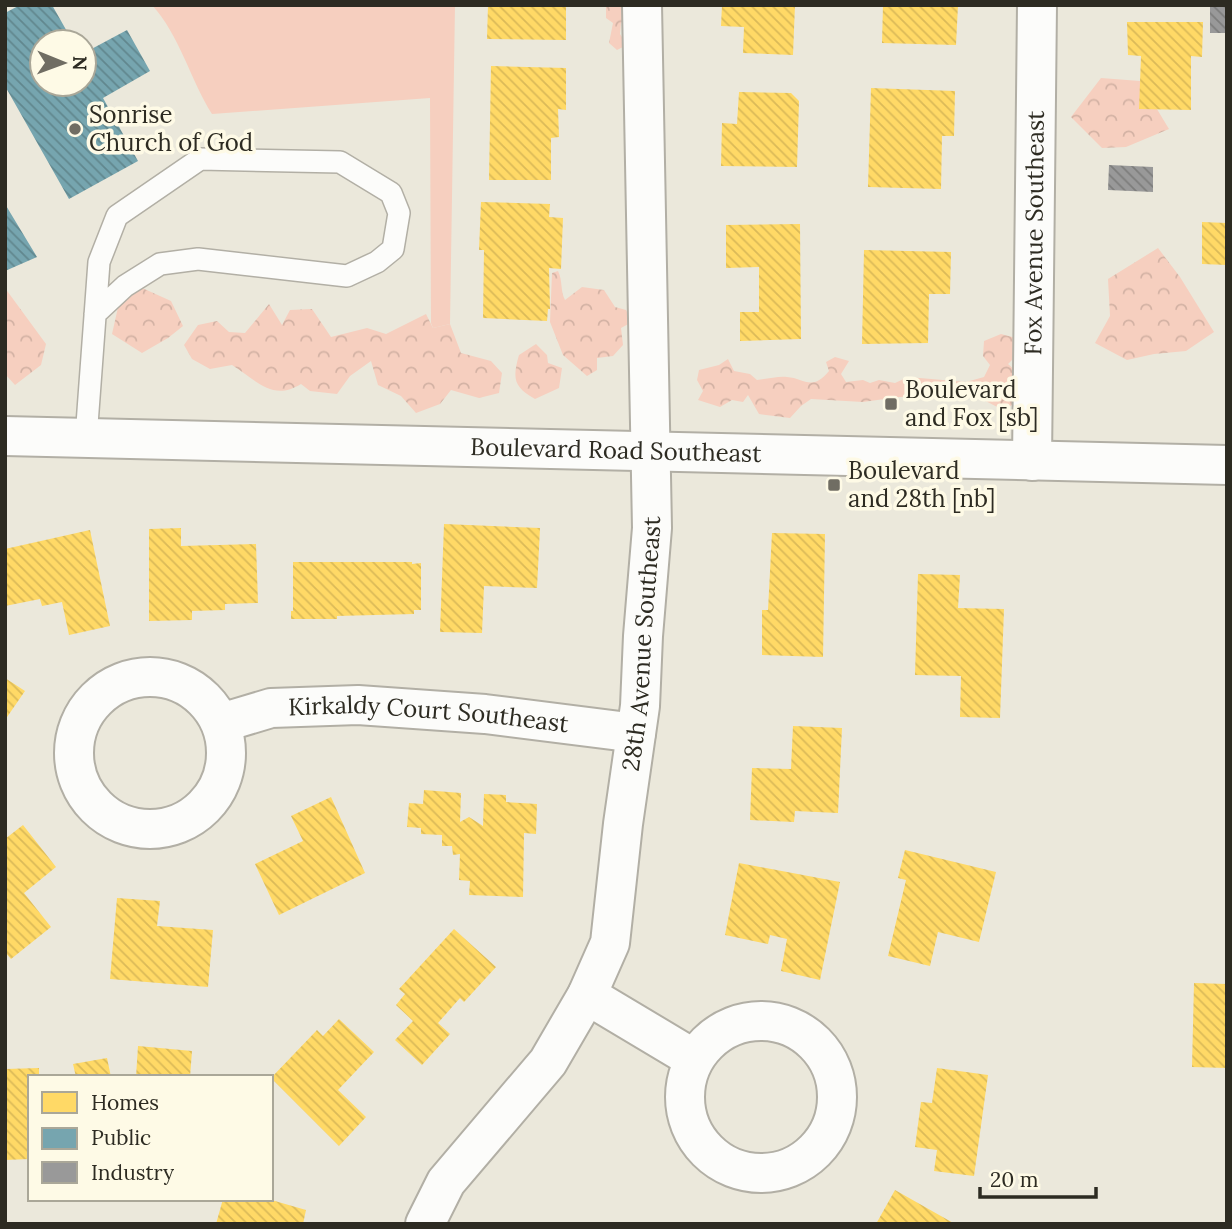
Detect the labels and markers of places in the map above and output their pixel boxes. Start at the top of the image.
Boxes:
place label: Sonrise Church of God [89,99,253,158]
marker: Sonrise Church of God [67,121,83,137]
place label: Boulevard and Fox [sb] [905,374,1038,433]
marker: Boulevard and Fox [sb] [883,396,899,412]
place label: Boulevard and 28th [nb] [848,455,995,514]
marker: Boulevard and 28th [nb] [826,477,842,493]

